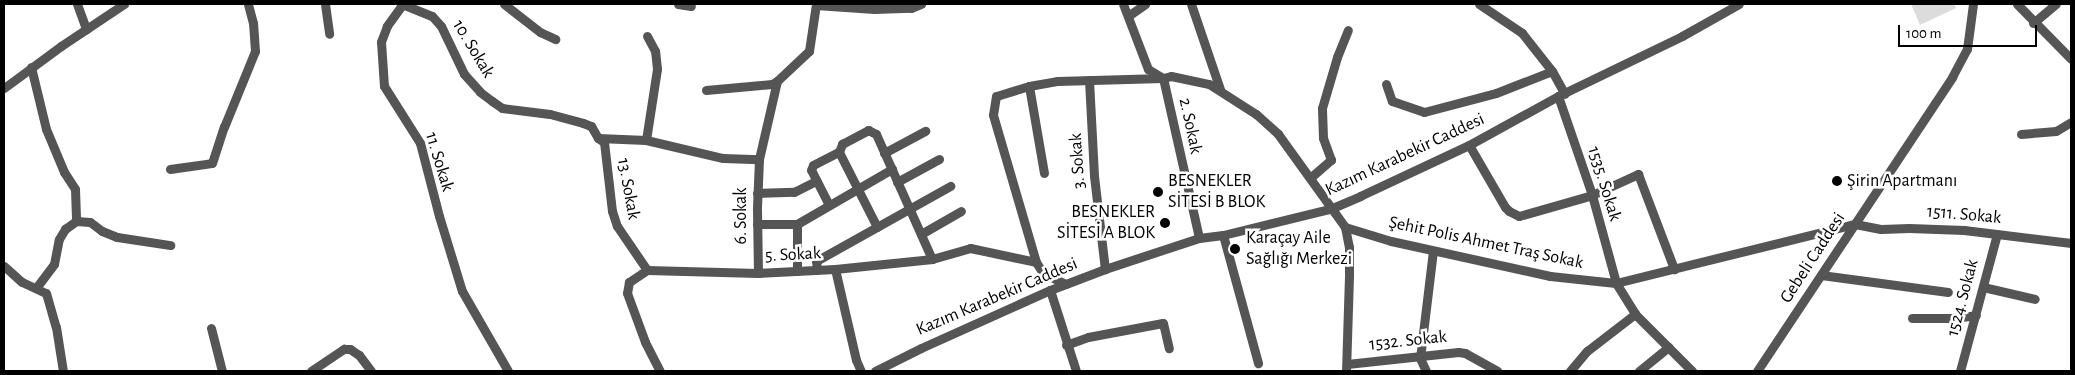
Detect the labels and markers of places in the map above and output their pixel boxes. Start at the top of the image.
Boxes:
place label: Şirin Apartmanı [1847,170,1957,192]
place label: BESNEKLER SİTESİ B BLOK [1168,171,1265,213]
marker: Şirin Apartmanı [1831,175,1843,187]
marker: BESNEKLER SİTESİ B BLOK [1152,186,1164,198]
place label: BESNEKLER SİTESİ A BLOK [1057,202,1155,244]
marker: BESNEKLER SİTESİ A BLOK [1159,217,1171,229]
place label: Karaçay Aile Sağlığı Merkezi [1246,228,1352,270]
marker: Karaçay Aile Sağlığı Merkezi [1228,242,1242,256]

